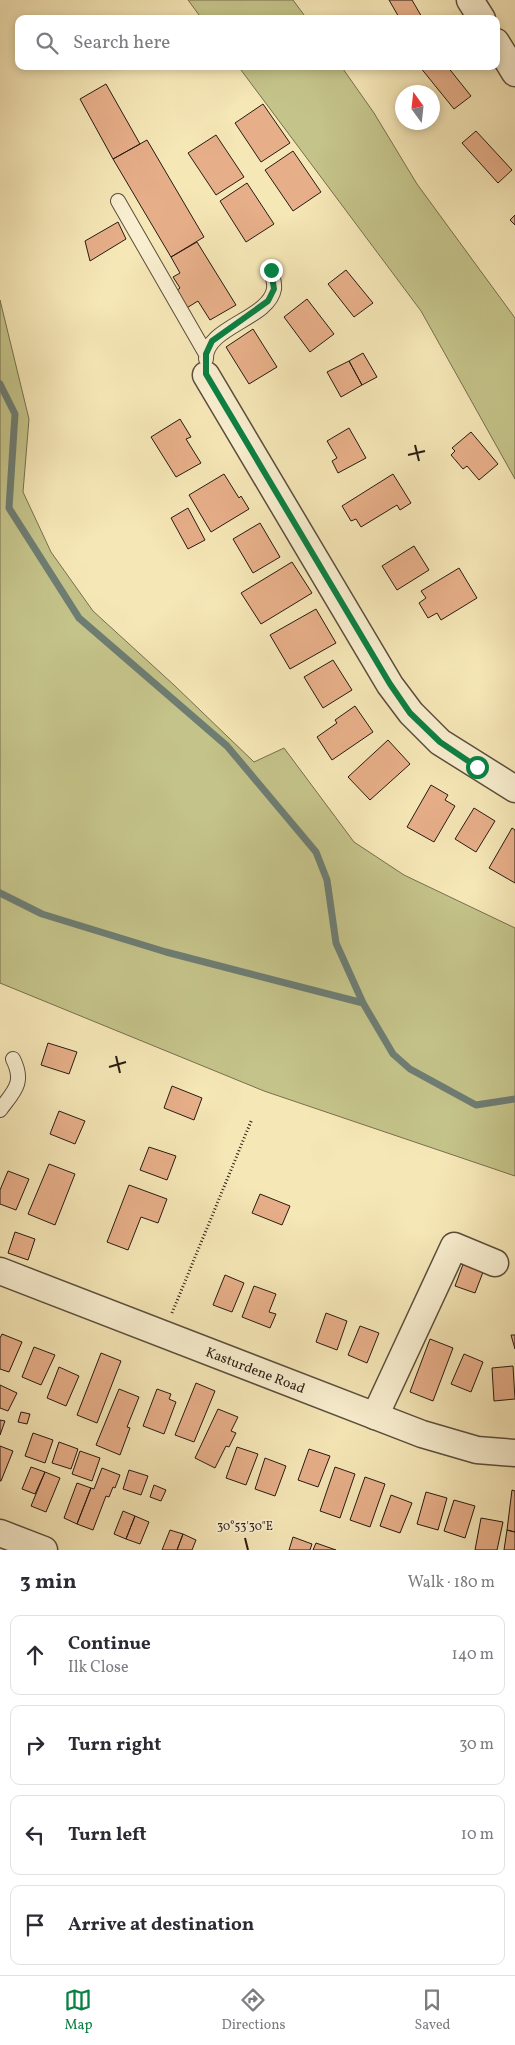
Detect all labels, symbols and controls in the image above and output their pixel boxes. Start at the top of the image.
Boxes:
search box [15,15,500,70]
icon: search [33,29,61,57]
text: Search here [73,30,170,56]
north arrow [395,85,440,130]
route end [260,259,283,282]
route start [466,756,489,779]
street label: Kasturdene Road [203,1343,308,1399]
text: 30°53'30"E [217,1519,273,1535]
text: 3 min [20,1568,76,1597]
text: Walk · 180 m [408,1572,495,1594]
text: Continue [68,1631,151,1657]
icon: ahead [21,1641,49,1669]
text: 140 m [452,1644,494,1666]
text: Ilk Close [68,1657,129,1679]
icon: right [21,1731,49,1759]
text: Turn right [68,1732,161,1758]
text: 30 m [459,1734,494,1756]
icon: left [21,1821,49,1849]
text: Turn left [68,1822,147,1848]
text: 10 m [461,1824,494,1846]
icon: arrive [21,1911,49,1939]
text: Arrive at destination [68,1912,254,1938]
tab: Map [64,1986,92,2035]
tab: Directions [221,1986,286,2035]
tab: Saved [414,1986,451,2035]

